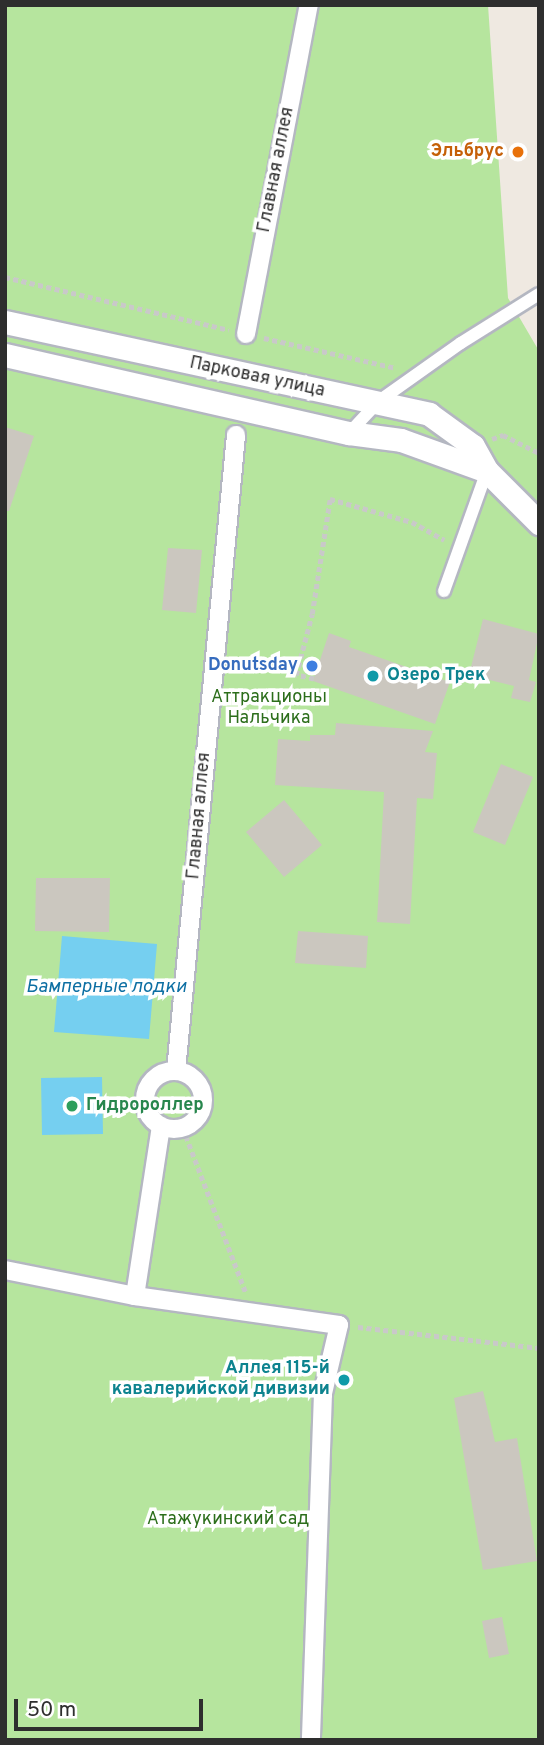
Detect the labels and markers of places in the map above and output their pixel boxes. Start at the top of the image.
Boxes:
place label: Эльбрус [431,141,504,163]
marker: Эльбрус [510,144,526,160]
place label: Donutsday [208,655,298,677]
marker: Donutsday [304,658,320,674]
place label: Озеро Трек [387,665,485,687]
marker: Озеро Трек [365,668,381,684]
place label: Гидророллер [86,1095,204,1117]
marker: Гидророллер [64,1098,80,1114]
place label: Аллея 115-й кавалерийской дивизии [112,1359,330,1402]
marker: Аллея 115-й кавалерийской дивизии [336,1372,352,1388]

